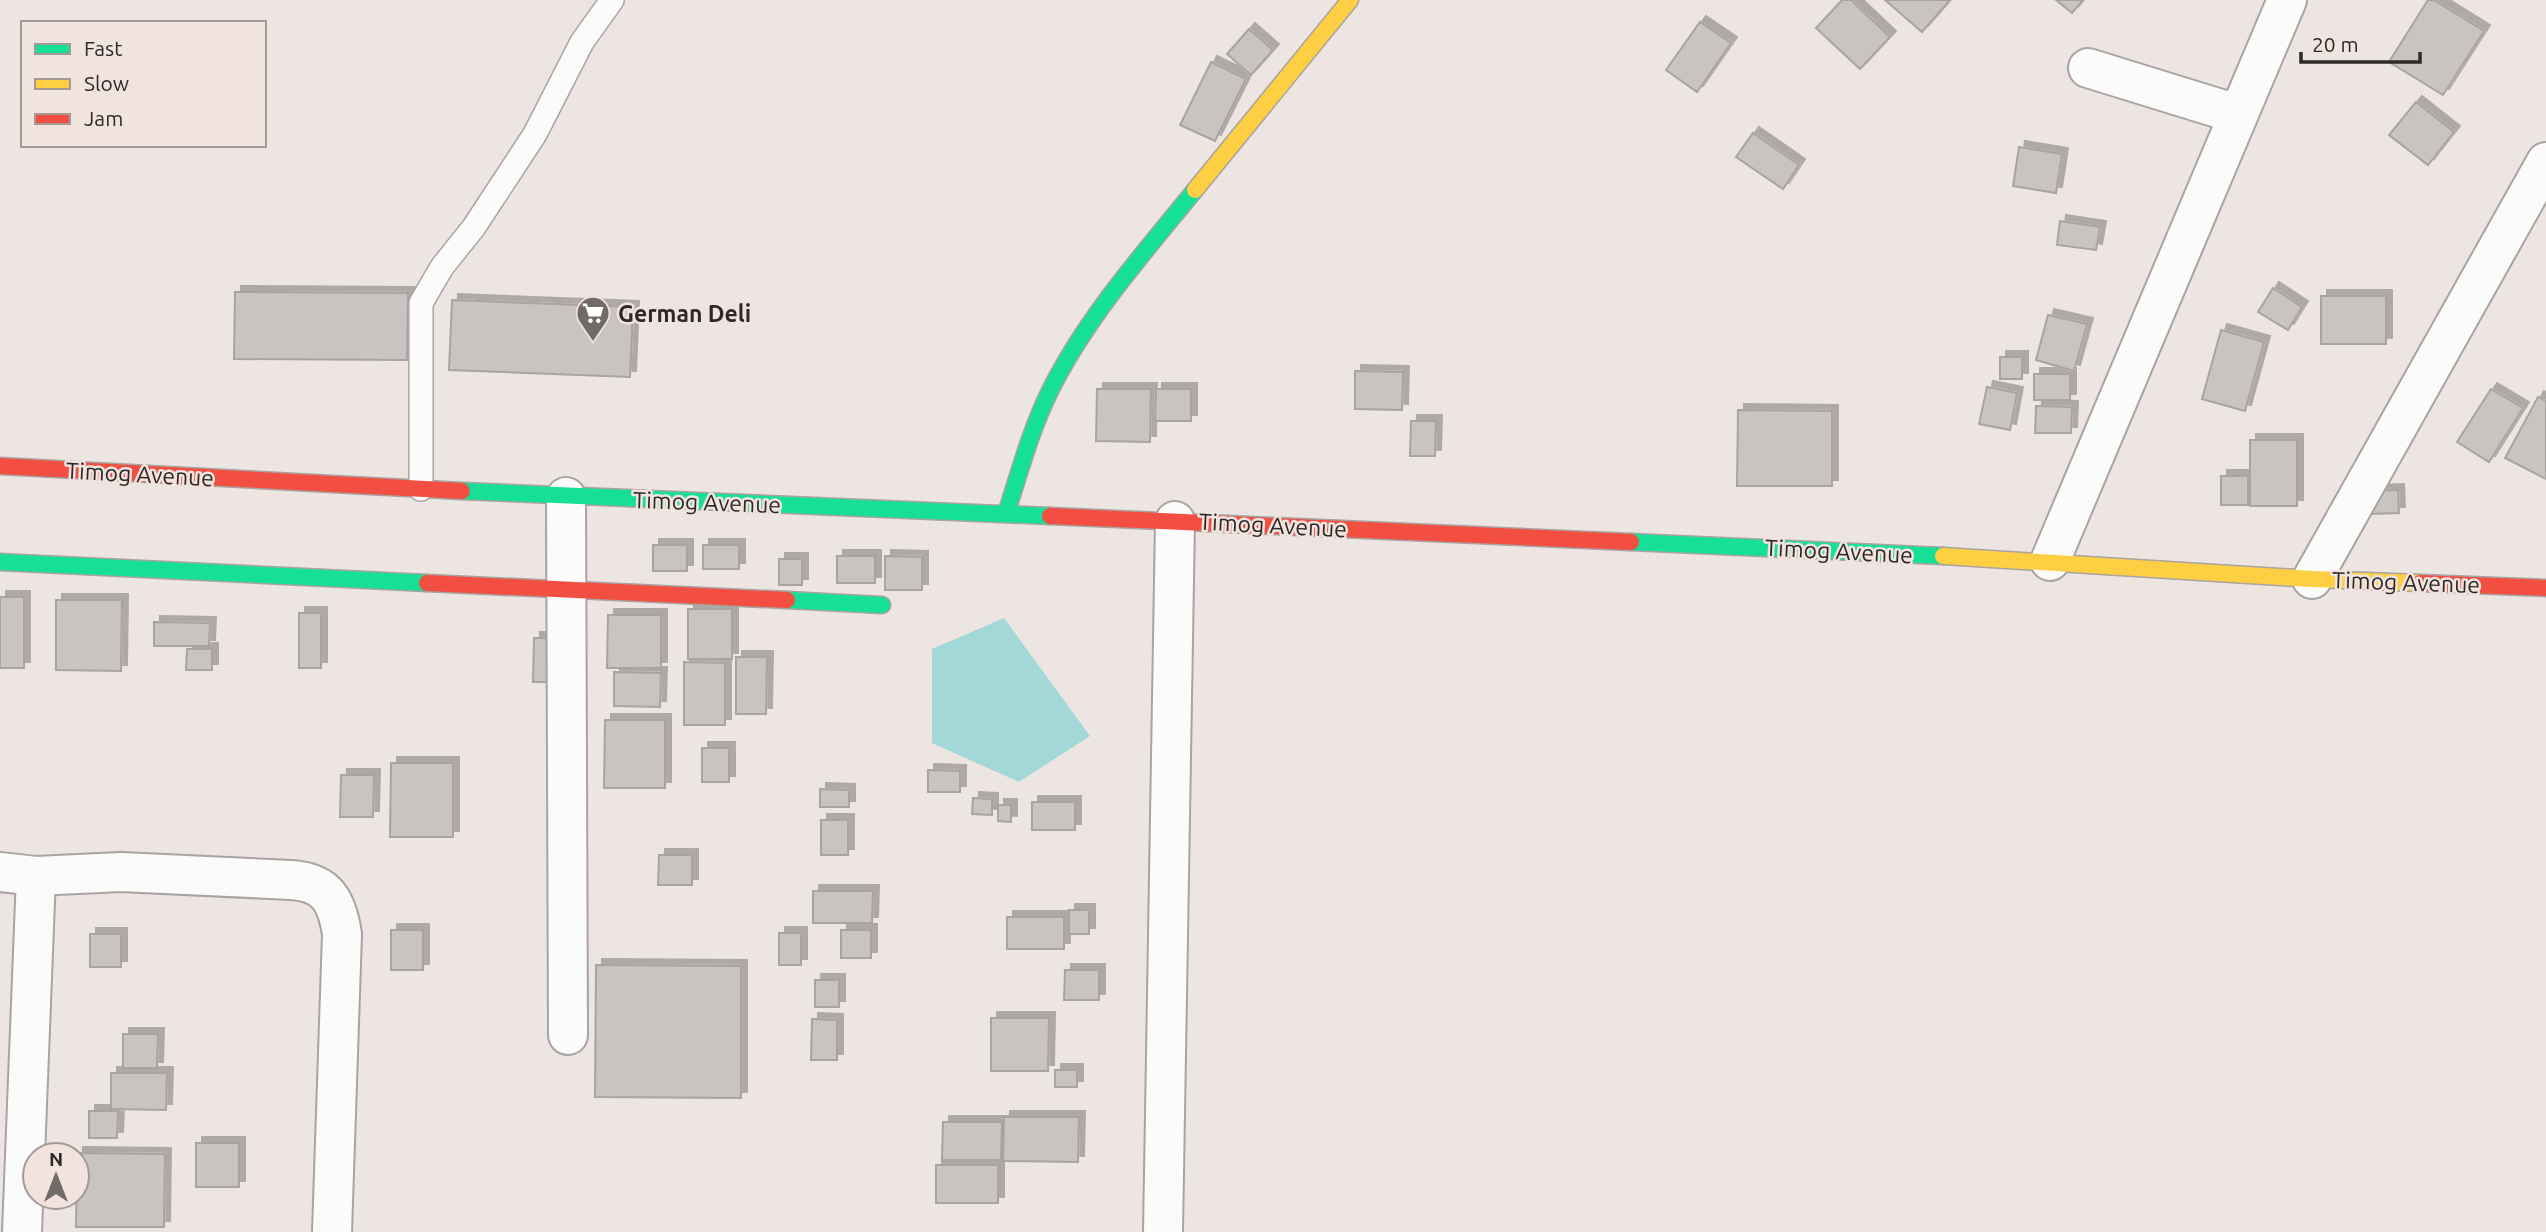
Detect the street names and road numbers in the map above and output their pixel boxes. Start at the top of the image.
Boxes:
street label: Timog Avenue [65,458,215,490]
street label: Timog Avenue [633,487,781,517]
street label: Timog Avenue [1198,509,1348,541]
street label: Timog Avenue [1764,535,1914,567]
street label: Timog Avenue [2332,567,2480,597]

